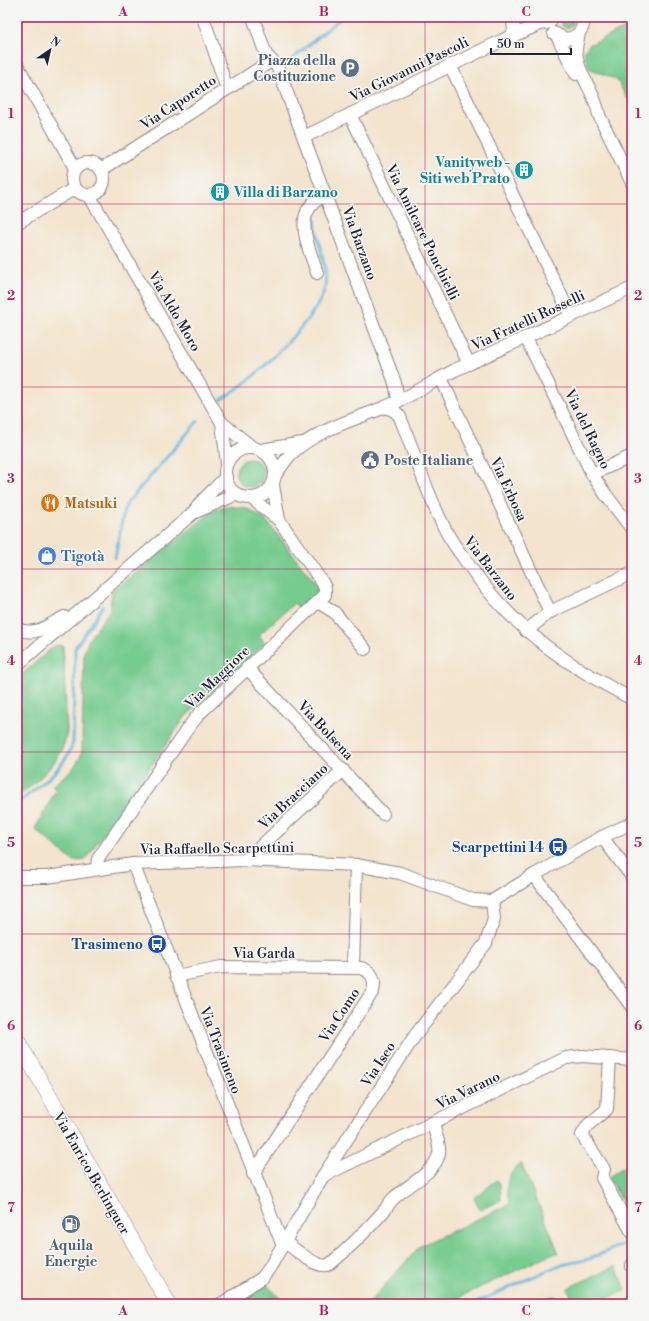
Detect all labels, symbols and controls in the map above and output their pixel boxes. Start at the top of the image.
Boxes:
text: A [117,4,128,20]
text: B [319,4,329,20]
text: C [521,4,531,20]
north arrow [30,30,70,70]
scale bar [491,30,571,56]
street label: Via Giovanni Pascoli [346,33,472,107]
text: N [48,34,63,51]
text: 50 m [497,37,525,52]
place label: Piazza della Costituzione [253,52,336,86]
parking icon: Piazza della Costituzione [339,57,361,79]
street label: Via Caporetto [136,72,220,135]
text: 1 [8,106,15,122]
text: 1 [635,106,642,122]
place label: Vanityweb - Siti web Prato [420,154,510,188]
building icon: Vanityweb - Siti web Prato [513,159,535,181]
street label: Via Amilcare Ponchielli [381,161,463,304]
building icon: Villa di Barzano [209,181,231,203]
place label: Villa di Barzano [233,184,338,202]
street label: Via Barzano [337,203,381,283]
street label: Via Aldo Moro [143,267,205,355]
street label: Via Fratelli Rosselli [468,287,588,356]
text: 2 [7,288,15,304]
text: 2 [634,288,642,304]
street label: Via del Ragno [560,386,614,472]
public building icon: Poste Italiane [359,449,381,471]
place label: Poste Italiane [384,452,474,470]
street label: Via Erbosa [485,454,531,525]
text: 3 [7,471,15,487]
text: 3 [634,471,642,487]
restaurant icon: Matsuki [39,492,61,514]
place label: Matsuki [64,495,118,513]
street label: Via Barzano [459,532,521,605]
shop icon: Tigotà [36,545,58,567]
place label: Tigotà [61,548,105,566]
street label: Via Maggiore [181,642,254,714]
text: 4 [7,653,16,669]
text: 4 [634,653,643,669]
street label: Via Bolsena [293,697,358,765]
street label: Via Bracciano [254,760,332,834]
text: 5 [7,835,15,851]
text: 5 [634,835,642,851]
bus stop icon: Scarpettini 14 [547,836,569,858]
street label: Via Raffaello Scarpettini [139,839,295,859]
place label: Scarpettini 14 [452,839,544,857]
bus stop icon: Trasimeno [146,933,168,955]
place label: Trasimeno [71,936,143,954]
street label: Via Garda [232,945,296,963]
street label: Via Como [315,985,364,1047]
street label: Via Trasimeno [195,1003,245,1097]
text: 6 [7,1018,15,1034]
text: 6 [634,1018,642,1034]
street label: Via Iseo [357,1038,400,1091]
street label: Via Varano [433,1068,504,1115]
street label: Via Enrico Berlinguer [48,1108,134,1238]
text: 7 [7,1200,15,1216]
text: 7 [634,1200,642,1216]
fuel station icon: Aquila Energie [60,1213,82,1235]
place label: Aquila Energie [45,1237,98,1271]
text: A [117,1303,128,1319]
text: B [319,1303,329,1319]
text: C [521,1303,531,1319]

